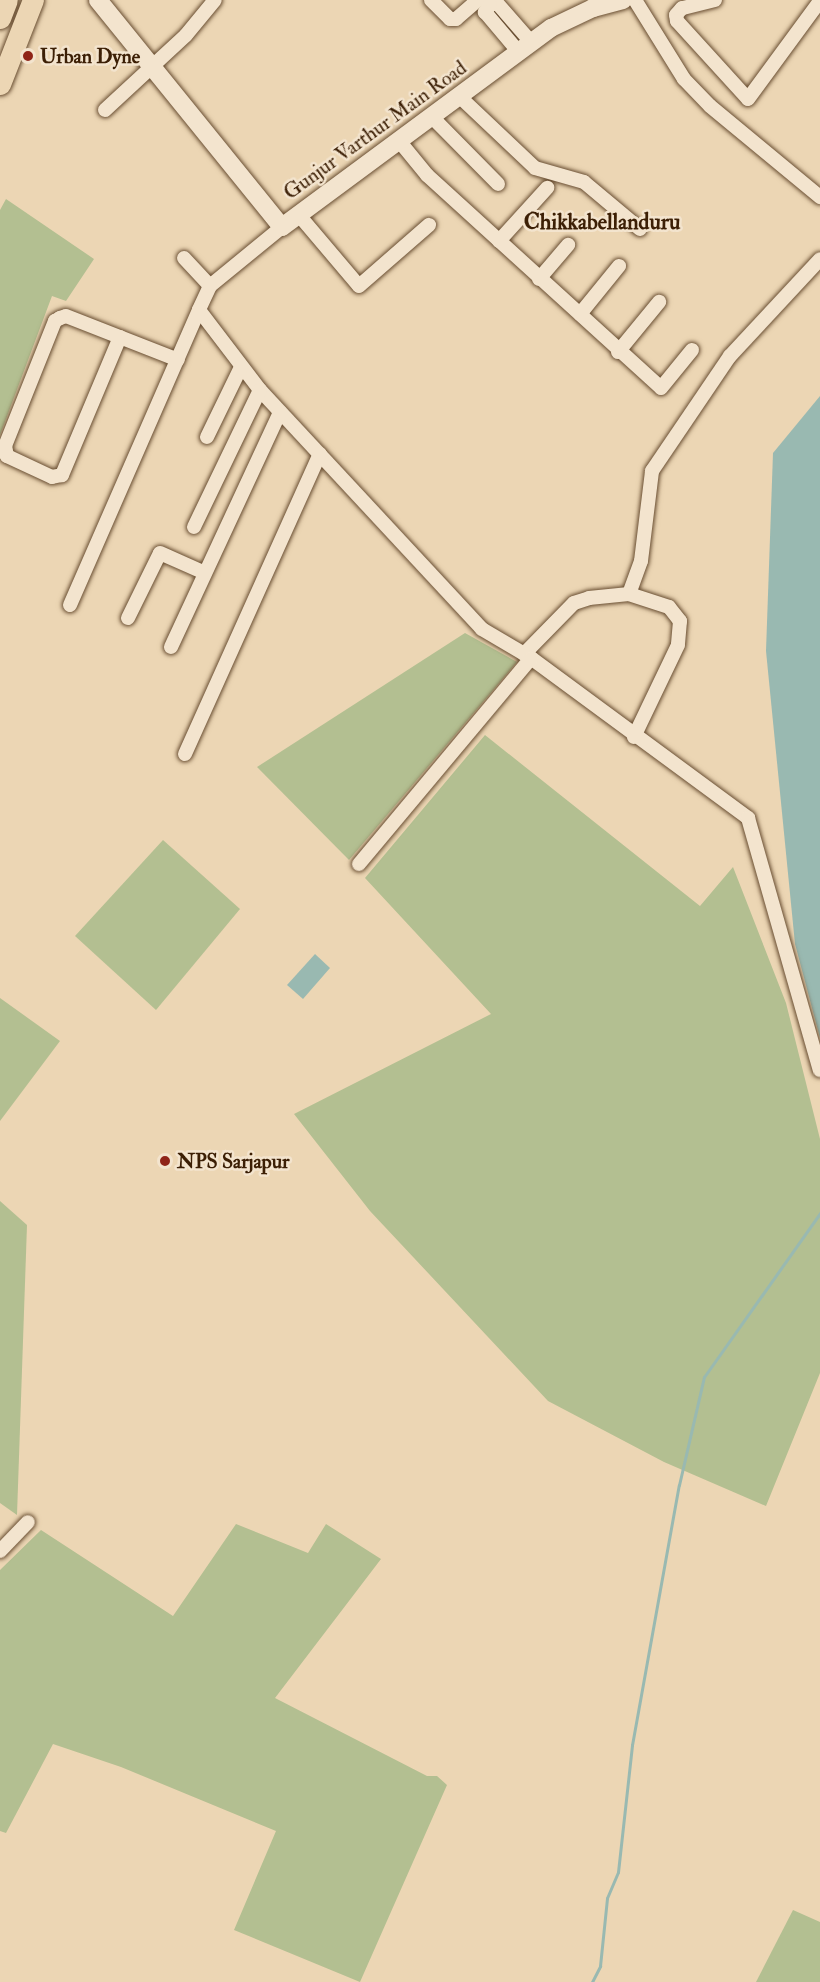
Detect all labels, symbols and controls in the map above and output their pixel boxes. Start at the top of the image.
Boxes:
place label: Urban Dyne [40,44,140,68]
marker: Urban Dyne [21,49,35,63]
street label: Gunjur Varthur Main Road [279,56,471,204]
district label: Chikkabellanduru [524,210,680,236]
place label: NPS Sarjapur [177,1149,289,1173]
marker: NPS Sarjapur [158,1154,172,1168]

